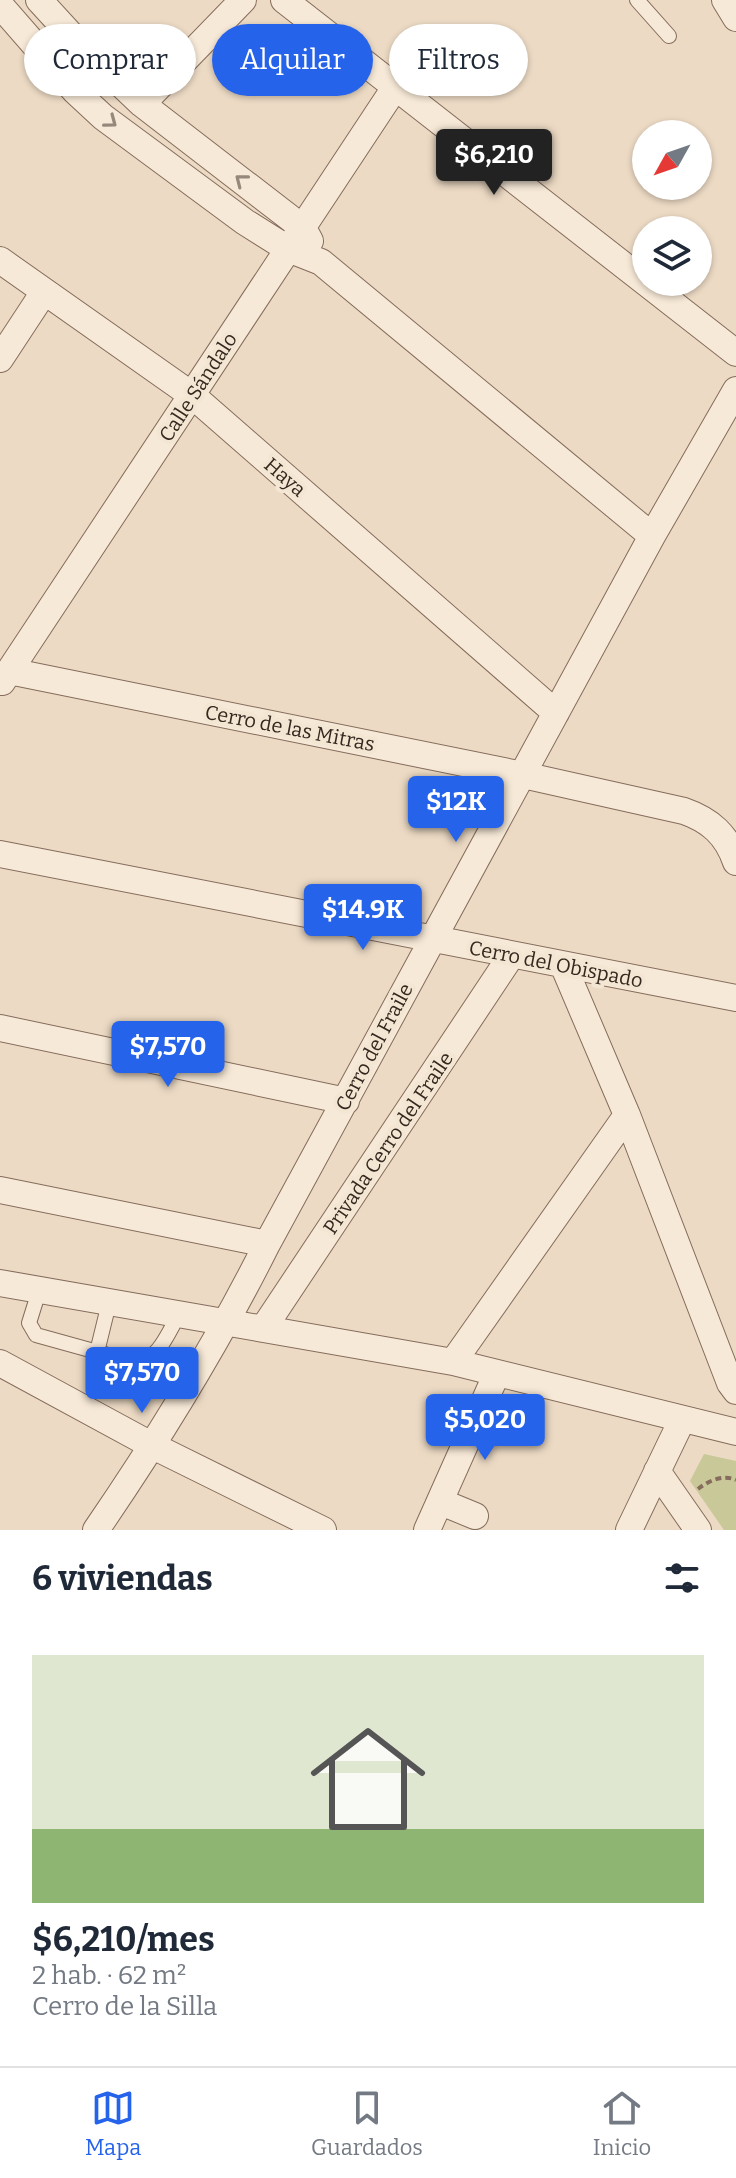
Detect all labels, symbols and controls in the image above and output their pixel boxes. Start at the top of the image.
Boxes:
chip: Comprar [24,24,196,96]
chip: Alquilar [212,24,373,96]
chip: Filtros [389,24,528,96]
one-way arrow [102,113,117,127]
north arrow [632,120,712,200]
map controls [632,120,712,296]
pin: $6,210 [429,129,559,197]
text: $6,210 [454,139,534,170]
one-way arrow [236,175,250,189]
button: layers [632,216,712,296]
street label: Calle Sándalo [154,328,242,446]
street label: Haya [259,453,311,502]
street label: Cerro de las Mitras [203,700,377,756]
pin: $12K [409,776,503,844]
text: $12K [426,786,486,817]
pin: $14.9K [298,884,428,952]
text: $14.9K [322,894,404,925]
street label: Cerro del Obispado [467,935,645,993]
street label: Cerro del Fraile [330,979,418,1115]
pin: $7,570 [103,1021,233,1089]
text: $7,570 [129,1031,207,1062]
street label: Privada Cerro del Fraile [318,1047,458,1239]
pin: $7,570 [77,1347,207,1415]
text: $7,570 [103,1357,181,1388]
pin: $5,020 [420,1394,550,1462]
text: $5,020 [444,1404,526,1435]
icon: filters [660,1556,704,1600]
text: 6 viviendas [32,1558,213,1599]
icon: home [296,1707,440,1851]
text: $6,210/mes [32,1919,215,1960]
text: 2 hab. · 62 m² [32,1960,186,1991]
text: Cerro de la Silla [32,1991,217,2022]
tab: Mapa [85,2086,141,2161]
tab: Guardados [311,2086,423,2161]
tab: Inicio [593,2086,651,2161]

